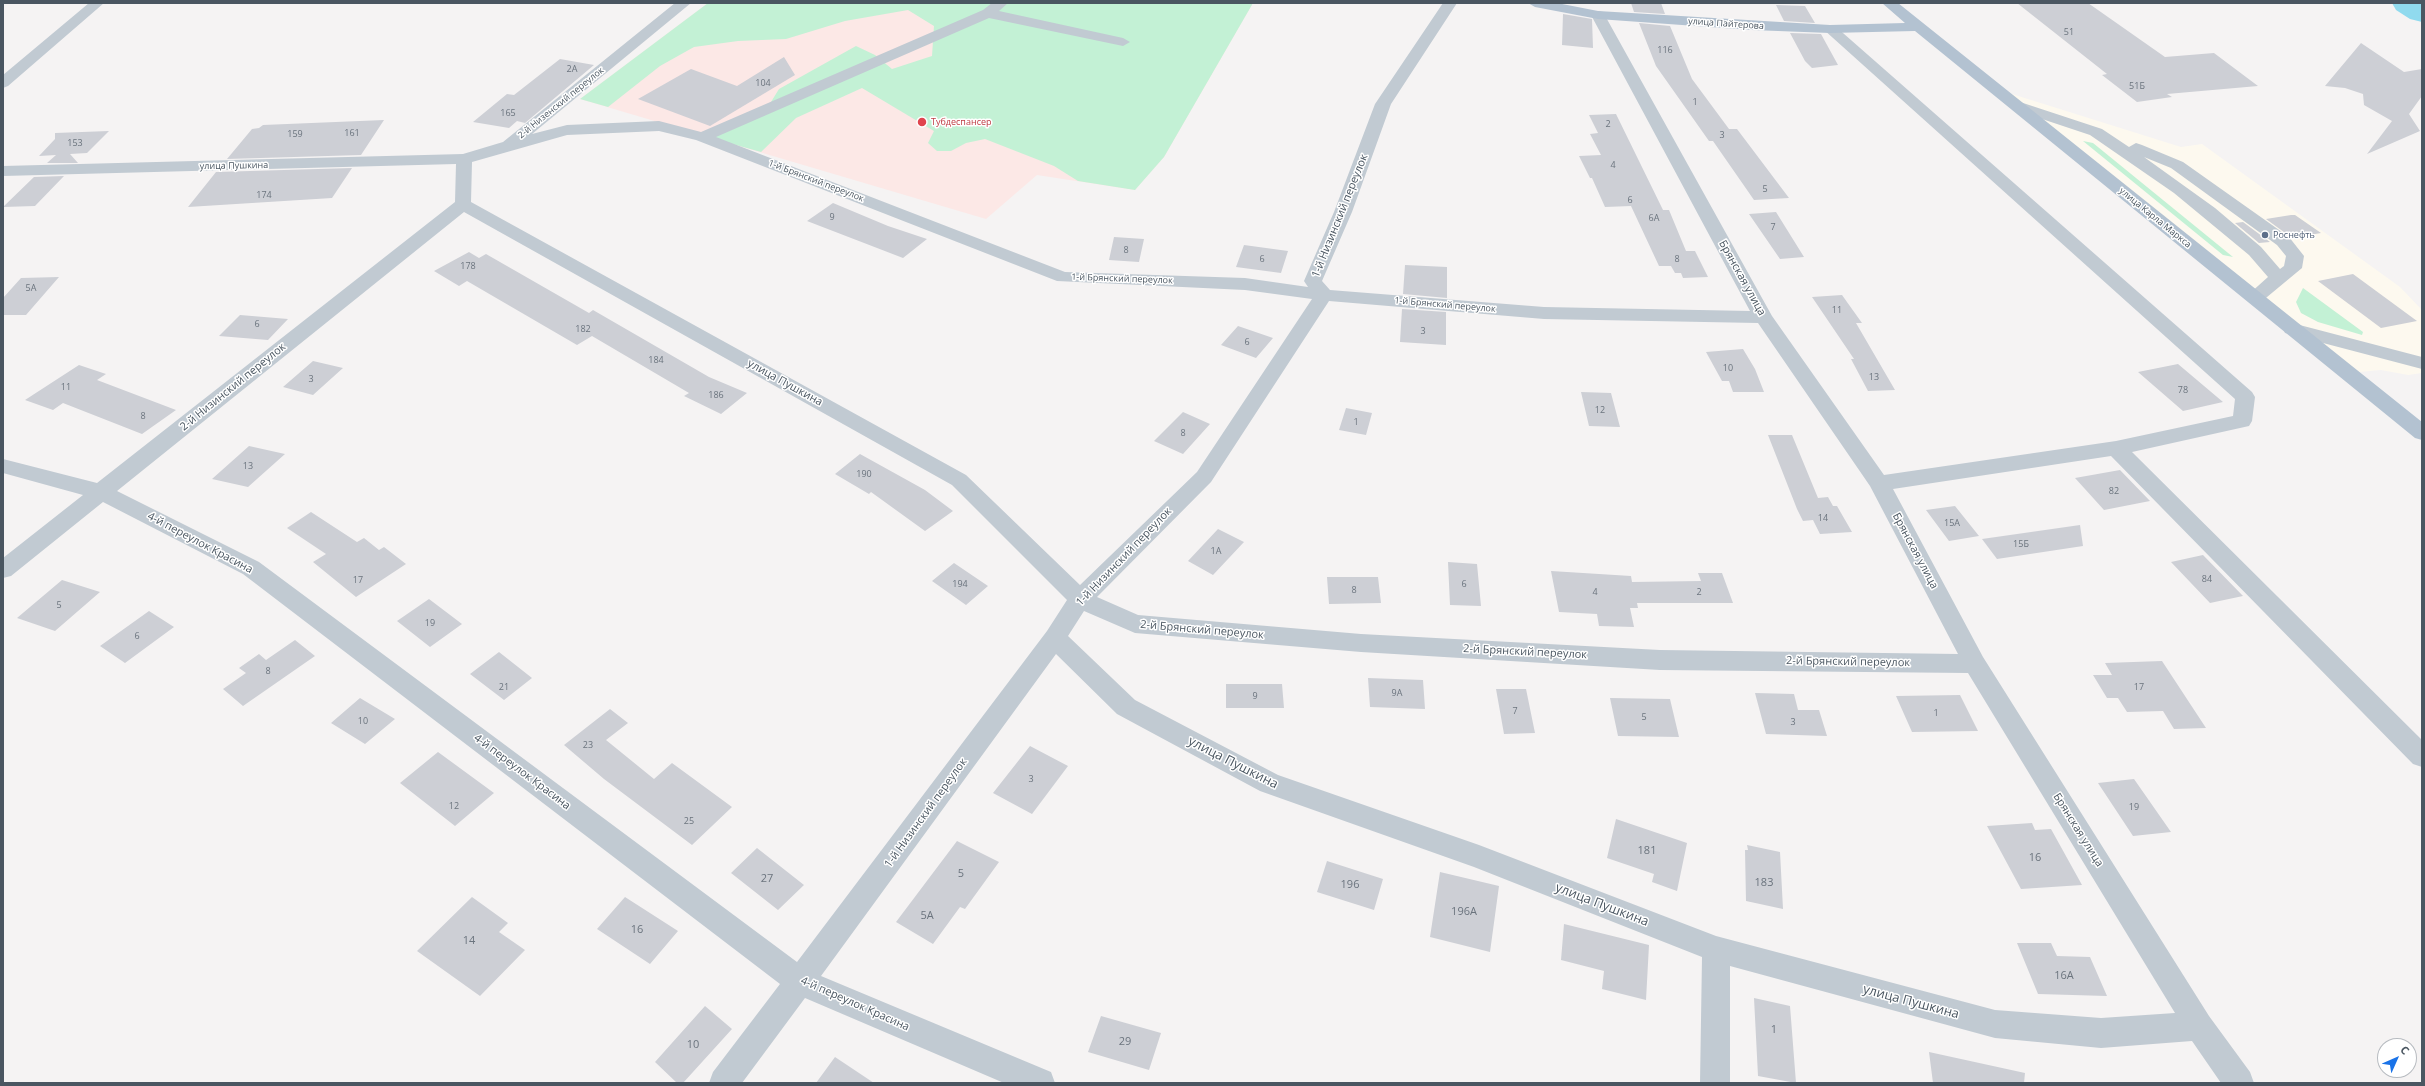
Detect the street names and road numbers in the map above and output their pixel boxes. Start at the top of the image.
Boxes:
street label: улица Пайтерова [1688,16,1764,32]
street label: 2-й Низенский переулок [516,65,606,141]
street label: 1-й Низинский переулок [1309,152,1371,280]
street label: 1-й Брянский переулок [767,158,865,204]
street label: улица Пушкина [200,160,268,172]
street label: улица Карла Маркса [2117,186,2193,250]
street label: Брянская улица [1716,238,1768,318]
street label: 1-й Брянский переулок [1071,272,1173,286]
street label: 1-й Брянский переулок [1394,295,1496,315]
street label: 2-й Низинский переулок [178,340,288,434]
street label: улица Пушкина [745,357,825,409]
street label: 1-й Низинский переулок [1073,505,1175,609]
street label: 4-й переулок Красина [145,510,255,576]
street label: Брянская улица [1889,511,1941,591]
street label: 2-й Брянский переулок [1140,618,1264,642]
street label: 2-й Брянский переулок [1463,642,1587,662]
street label: 2-й Брянский переулок [1786,654,1910,670]
street label: 4-й переулок Красина [471,731,573,813]
street label: улица Пушкина [1185,734,1281,792]
street label: 1-й Низинский переулок [882,756,970,870]
street label: Брянская улица [2050,791,2106,869]
street label: улица Пушкина [1553,880,1651,930]
street label: 4-й переулок Красина [799,974,911,1034]
street label: улица Пушкина [1861,982,1961,1022]

